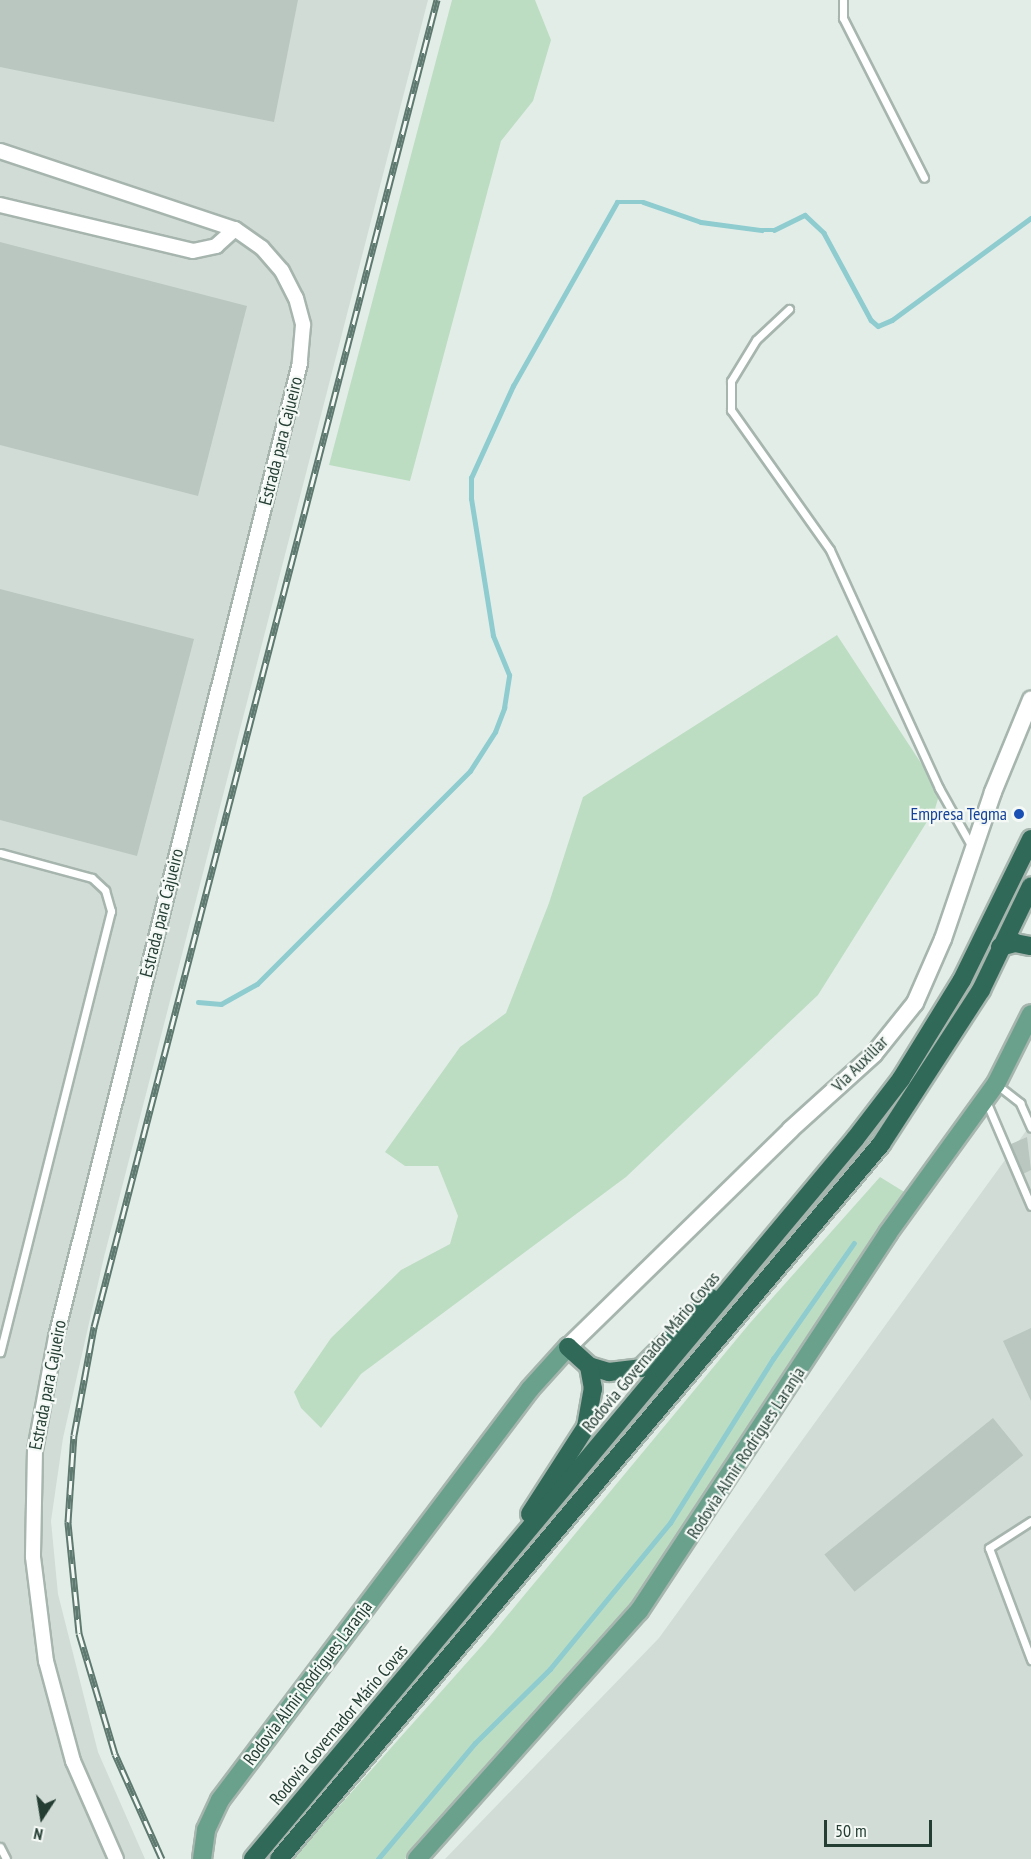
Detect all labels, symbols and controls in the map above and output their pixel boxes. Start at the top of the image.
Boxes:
street label: Estrada para Cajueiro [255,375,307,507]
place label: Empresa Tegma [910,803,1007,825]
marker: Empresa Tegma [1012,807,1026,821]
street label: Estrada para Cajueiro [136,847,188,979]
street label: Via Auxiliar [827,1031,893,1097]
street label: Rodovia Governador Mário Covas [578,1267,724,1437]
street label: Estrada para Cajueiro [25,1318,71,1452]
street label: Rodovia Almir Rodrigues Laranja [682,1363,810,1543]
street label: Rodovia Almir Rodrigues Laranja [239,1596,377,1770]
street label: Rodovia Governador Mário Covas [266,1640,412,1810]
north arrow [12,1787,72,1847]
scale bar [827,1808,935,1846]
text: 50 m [835,1819,867,1842]
text: N [32,1824,45,1845]

